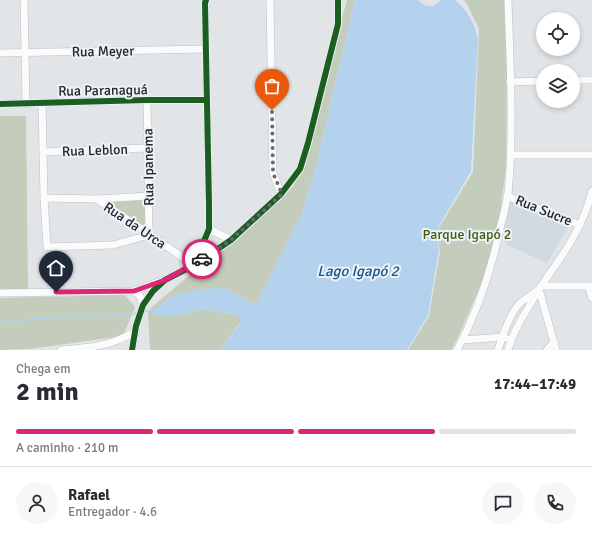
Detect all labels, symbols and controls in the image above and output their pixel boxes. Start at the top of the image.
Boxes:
map controls [536,12,580,108]
button: locate [536,12,580,56]
street label: Rua Meyer [72,42,135,61]
button: layers [536,64,580,108]
pin [255,69,289,110]
icon: bag [261,75,283,97]
street label: Rua Paranaguá [58,81,148,100]
street label: Rua Ipanema [139,128,158,206]
street label: Rua Leblon [62,141,128,160]
street label: Rua Sucre [513,191,575,230]
street label: Rua da Urca [100,198,169,252]
park label: Parque Igapó 2 [423,226,511,243]
courier [182,239,222,279]
icon: car [191,248,213,270]
pin [39,251,73,292]
icon: home [45,257,67,279]
water label: Lago Igapó 2 [317,262,400,280]
text: Chega em [16,361,71,377]
text: 17:44–17:49 [494,375,576,393]
text: 2 min [16,376,79,408]
text: A caminho · 210 m [16,440,118,456]
button: person [16,482,58,524]
button: chat [482,482,524,524]
button: phone [534,482,576,524]
text: Rafael [68,486,110,504]
text: Entregador · 4.6 [68,504,157,520]

